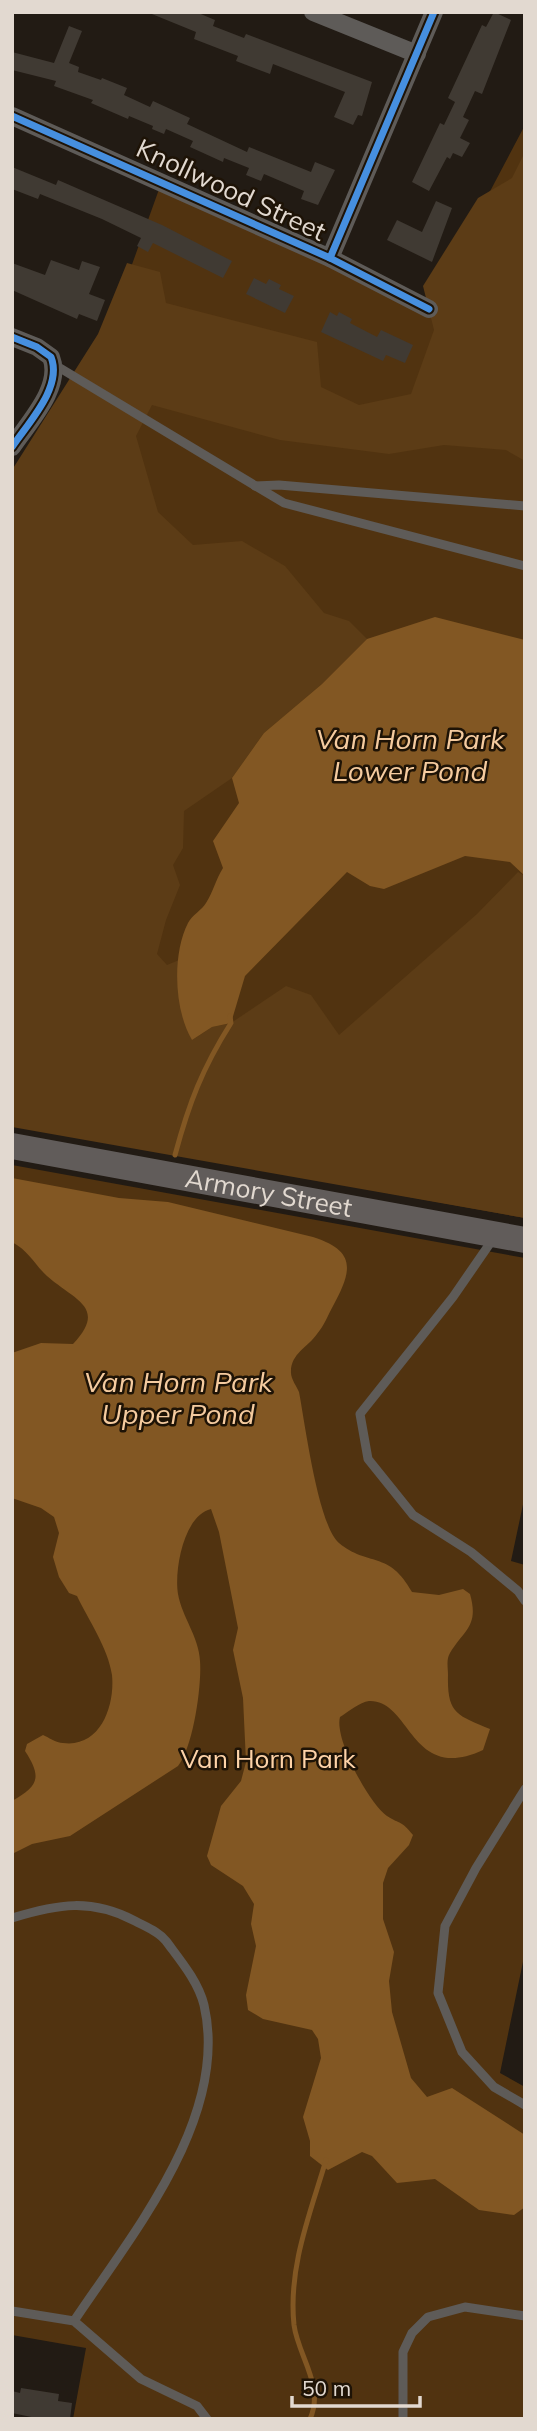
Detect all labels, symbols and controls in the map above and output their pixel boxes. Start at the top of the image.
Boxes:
street label: Knollwood Street [131,131,331,248]
water label: Van Horn Park Lower Pond [316,721,506,788]
street label: Armory Street [183,1161,355,1224]
water label: Van Horn Park Upper Pond [84,1364,274,1431]
park label: Van Horn Park [180,1742,356,1775]
scale bar [292,2364,420,2408]
text: 50 m [302,2375,351,2401]

